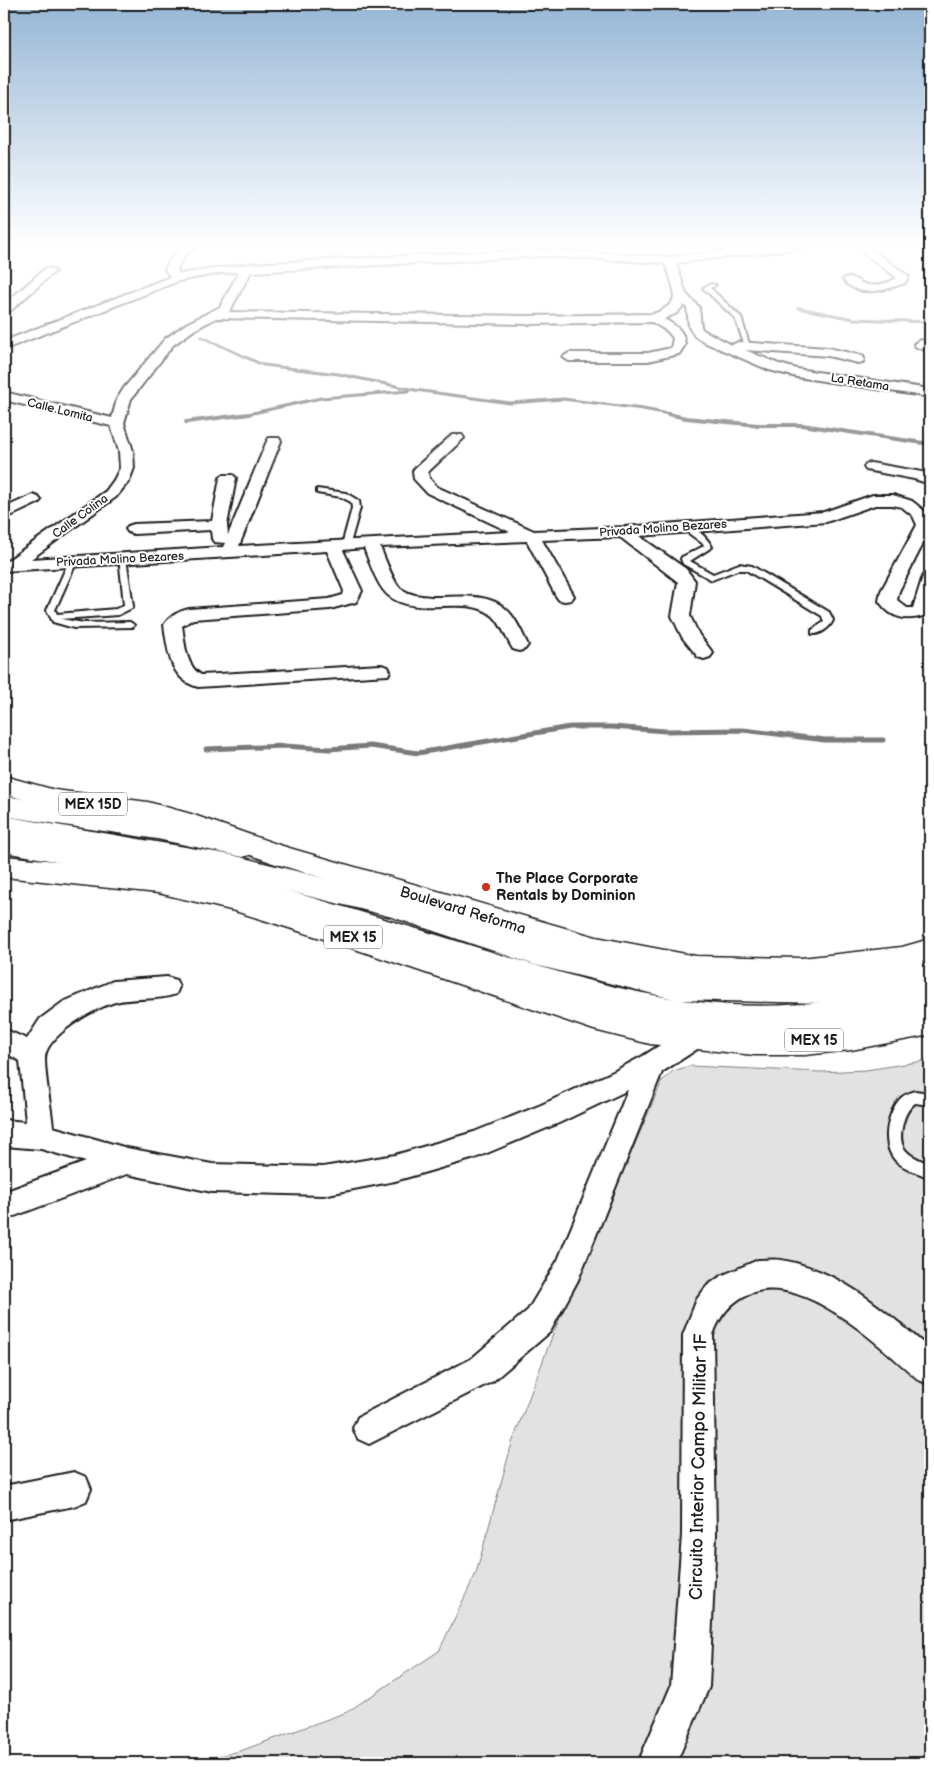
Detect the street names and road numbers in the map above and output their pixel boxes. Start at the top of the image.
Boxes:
street label: La Retama [830,370,890,395]
street label: Calle Lomita [25,395,94,426]
street label: Calle Colina [49,491,111,542]
street label: Privada Molino Bezares [599,517,727,540]
street label: Privada Molino Bezares [56,549,184,570]
road number: MEX 15D [59,792,127,816]
street label: Boulevard Reforma [398,882,528,939]
road number: MEX 15 [324,926,382,949]
road number: MEX 15 [785,1028,843,1052]
street label: Circuito Interior Campo Militar 1F [686,1333,711,1600]

